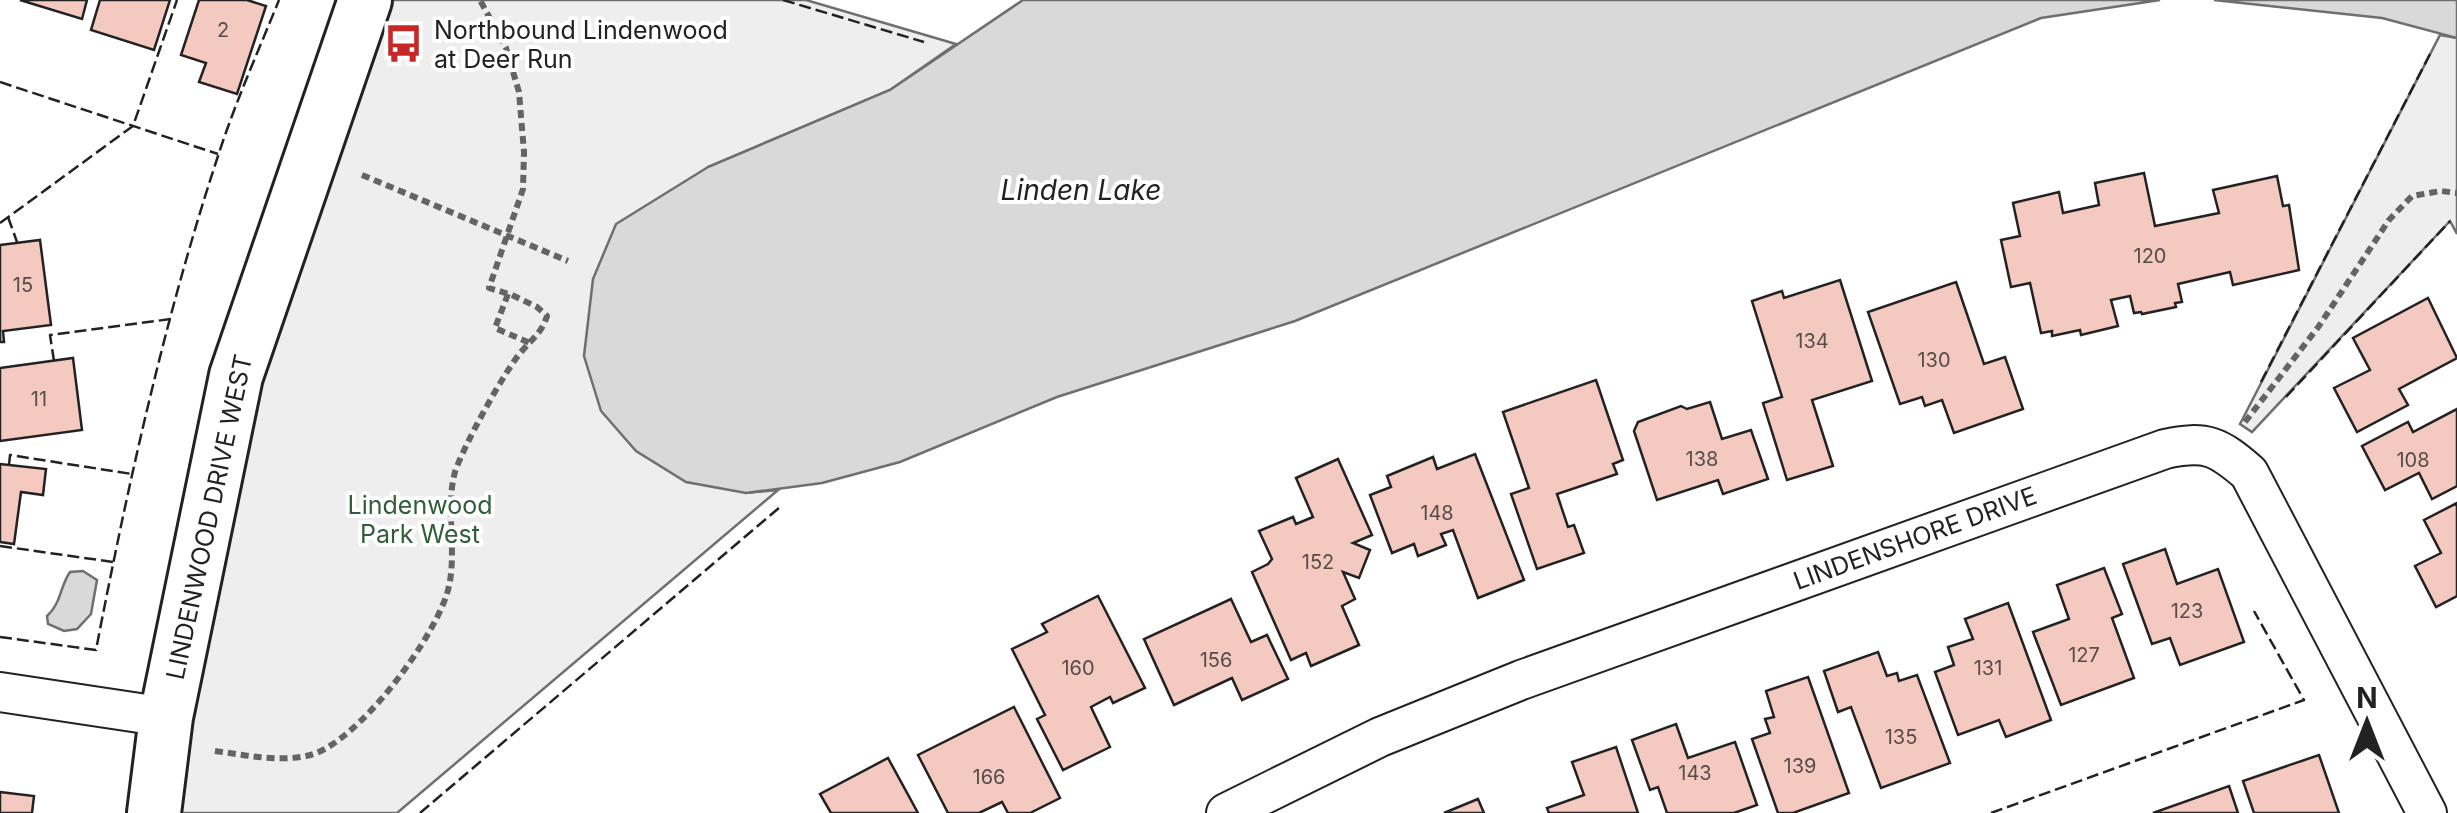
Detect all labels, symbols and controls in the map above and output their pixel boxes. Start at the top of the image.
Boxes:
place label: Northbound Lindenwood at Deer Run [434,15,728,74]
house number: 2 [217,18,229,42]
bus stop icon: Northbound Lindenwood at Deer Run [383,23,425,65]
water label: Linden Lake [1001,173,1161,207]
house number: 120 [2134,244,2166,268]
house number: 15 [13,273,33,297]
house number: 134 [1795,329,1829,353]
house number: 130 [1917,348,1951,372]
street label: LINDENWOOD DRIVE WEST [160,352,258,682]
house number: 11 [31,387,47,411]
house number: 138 [1686,447,1718,471]
house number: 108 [2396,448,2430,472]
street label: LINDENSHORE DRIVE [1789,480,2041,596]
park label: Lindenwood Park West [348,490,492,549]
house number: 148 [1420,501,1454,525]
house number: 152 [1302,550,1334,574]
house number: 123 [2171,599,2203,623]
house number: 127 [2068,643,2100,667]
house number: 156 [1200,648,1232,672]
house number: 160 [1061,656,1095,680]
house number: 131 [1974,656,2002,680]
north arrow [2317,673,2417,773]
text: N [2356,681,2378,715]
house number: 135 [1885,725,1917,749]
house number: 139 [1784,754,1816,778]
house number: 143 [1678,761,1712,785]
house number: 166 [973,765,1005,789]

